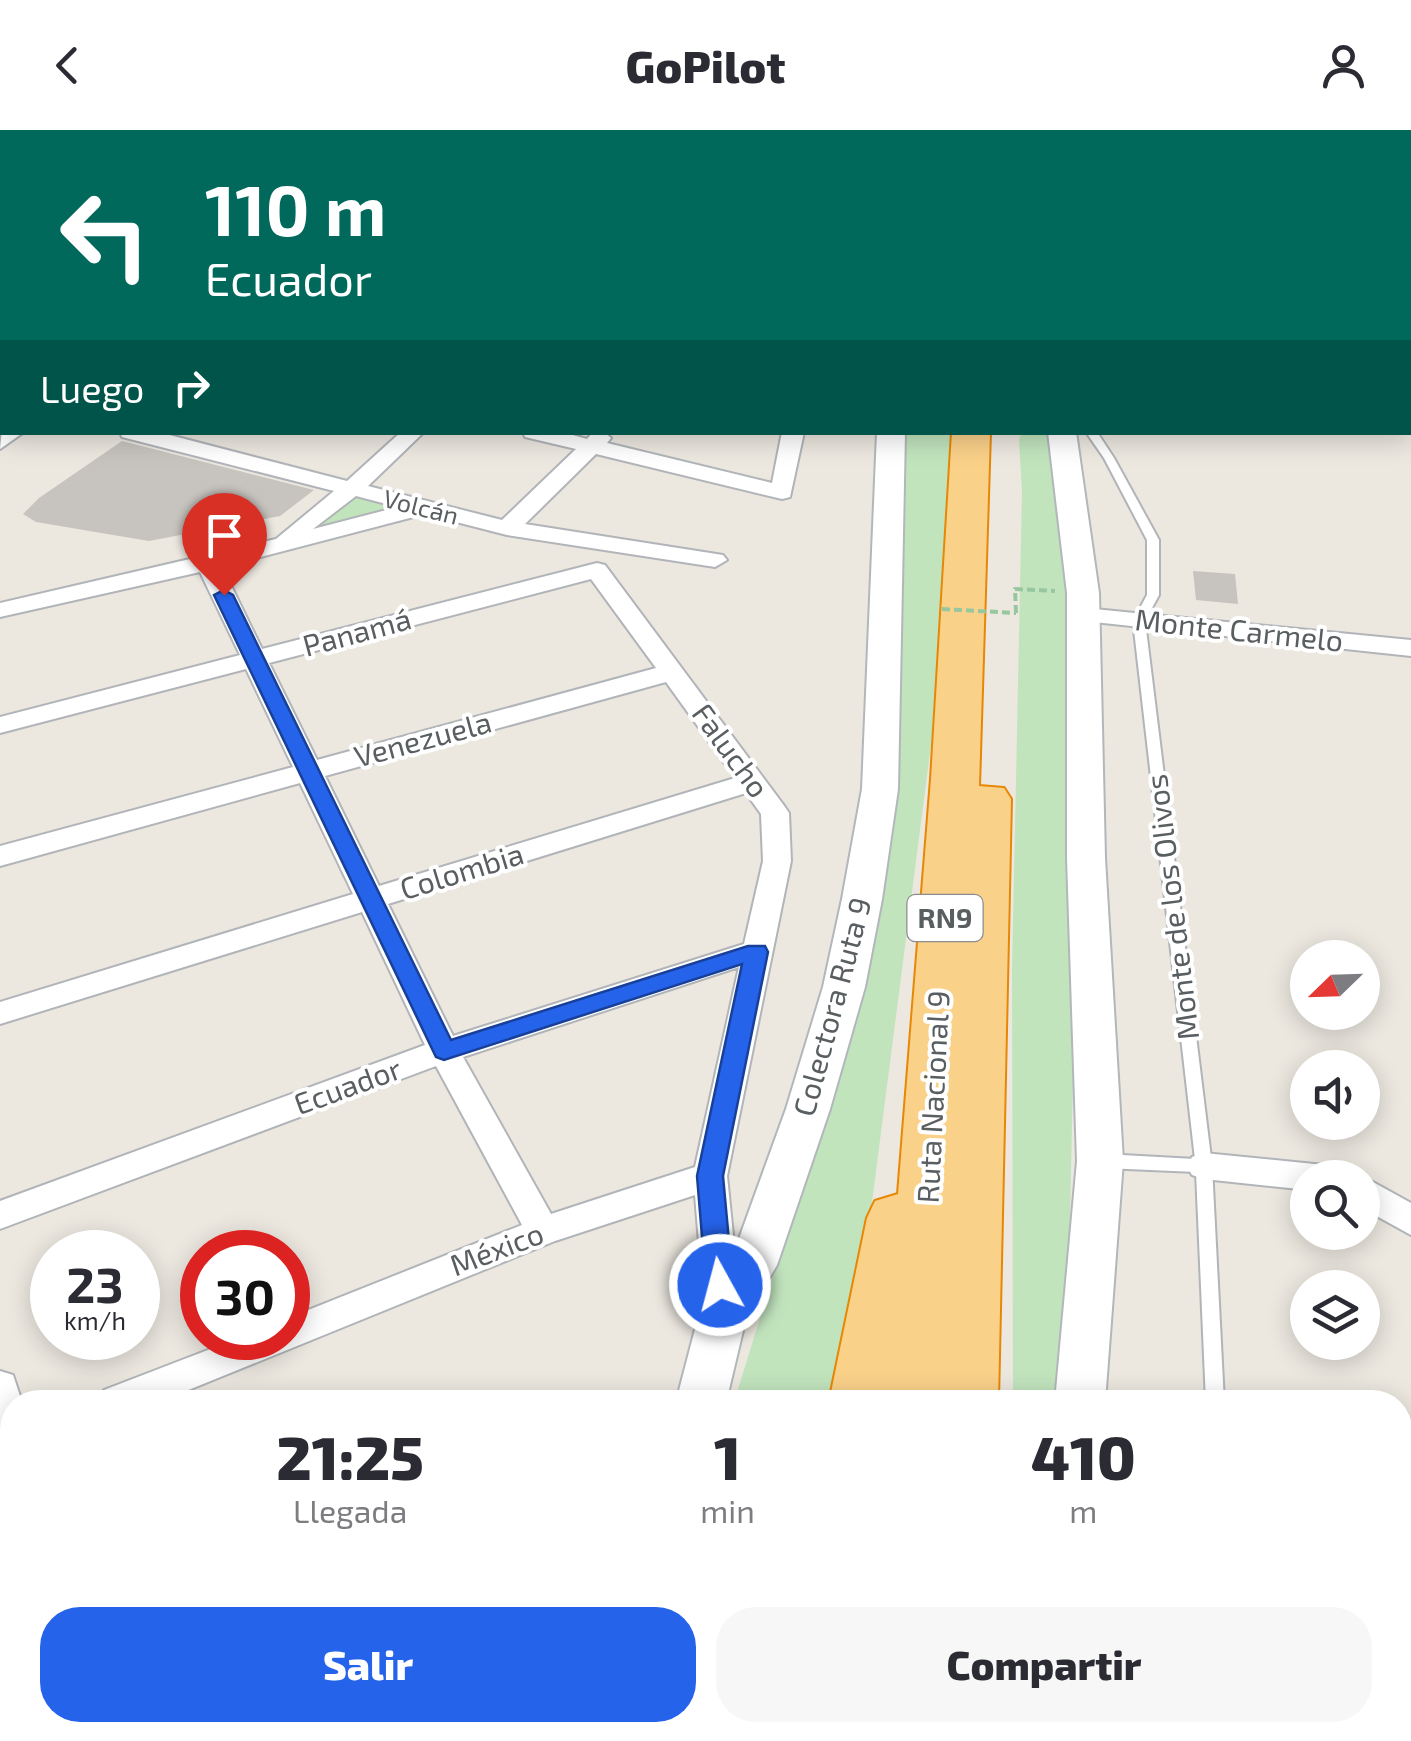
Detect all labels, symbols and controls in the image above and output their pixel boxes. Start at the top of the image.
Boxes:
icon: back [40,38,95,93]
text: GoPilot [626,38,785,92]
icon: person [1316,38,1371,93]
text: 110 m [205,166,386,250]
icon: left [40,170,170,300]
text: Ecuador [205,251,372,305]
icon: right [164,360,219,415]
text: Luego [40,365,144,411]
street label: Volcán [381,482,462,530]
pin [182,493,267,596]
icon: arrive [197,508,252,563]
street label: Panamá [298,599,415,663]
street label: Monte Carmelo [1133,600,1345,658]
street label: Falucho [686,696,778,804]
street label: Venezuela [350,702,495,774]
street label: Monte de los Olivos [1137,772,1205,1042]
street label: Colombia [395,834,528,906]
street label: Colectora Ruta 9 [785,893,878,1120]
road number: RN9 [908,895,982,941]
north arrow [1290,940,1380,1030]
map controls [1290,940,1380,1360]
street label: Ruta Nacional 9 [908,990,956,1204]
street label: Ecuador [289,1049,406,1121]
button: sound [1290,1050,1380,1140]
button: search [1290,1160,1380,1250]
street label: México [444,1214,548,1282]
speed limit sign: 30 [180,1230,310,1360]
position arrow [668,1233,772,1337]
text: 23 [66,1253,124,1313]
button: layers [1290,1270,1380,1360]
text: km/h [64,1305,126,1335]
text: 21:25 [276,1420,424,1492]
text: 1 [714,1420,741,1492]
text: 410 [1031,1420,1136,1492]
text: Llegada [293,1491,407,1529]
text: min [700,1491,755,1529]
text: m [1069,1491,1097,1529]
button: Salir [40,1607,696,1722]
button: Compartir [716,1607,1372,1722]

